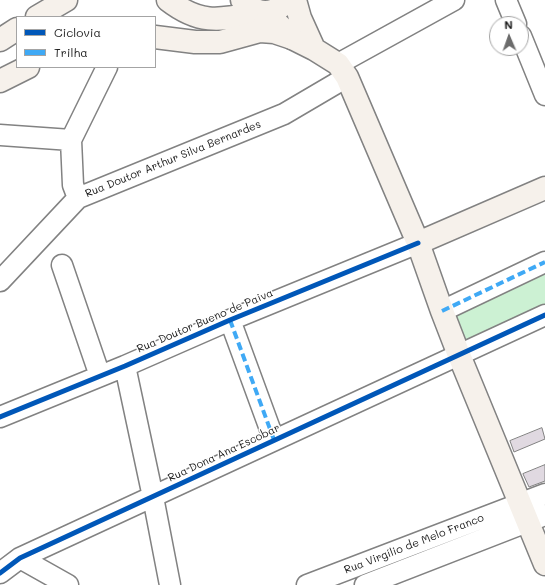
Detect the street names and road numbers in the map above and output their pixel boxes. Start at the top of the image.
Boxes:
street label: Rua Doutor Arthur Silva Bernardes [83,118,263,200]
street label: Rua Doutor Bueno de Paiva [135,286,275,356]
street label: Rua Dona Ana Escobar [166,421,282,485]
street label: Rua Virgílio de Melo Franco [342,511,486,577]

